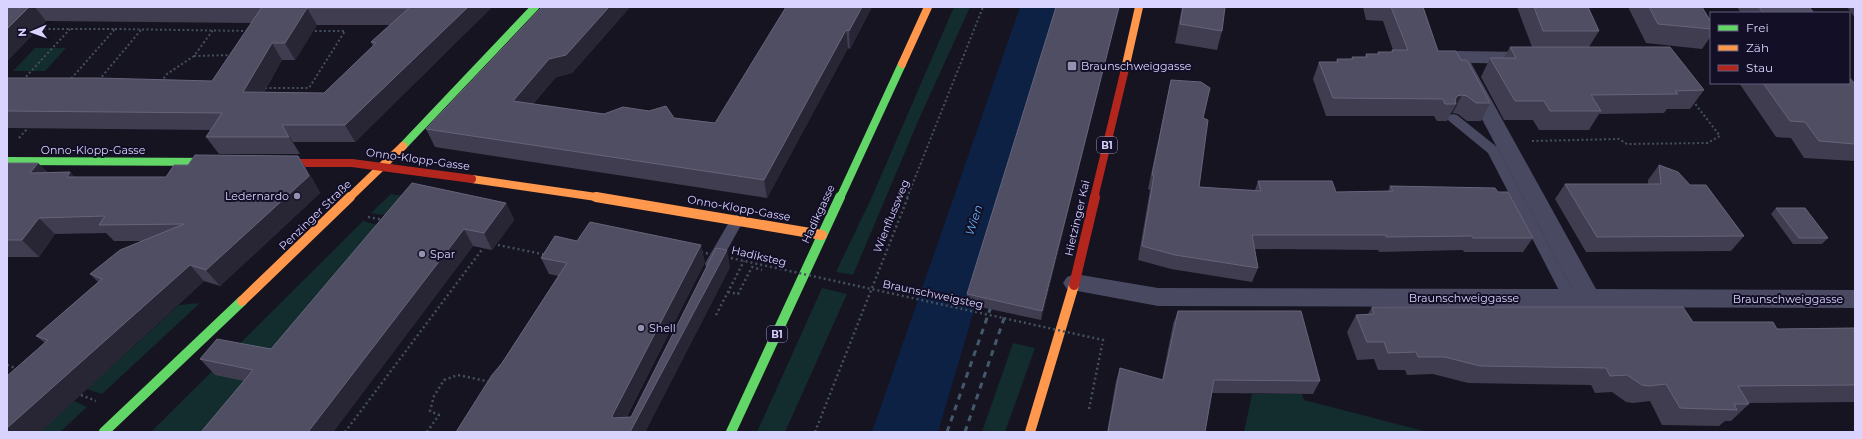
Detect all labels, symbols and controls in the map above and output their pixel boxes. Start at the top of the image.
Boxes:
north arrow [12,12,52,52]
legend [1710,12,1850,84]
text: Frei [1746,20,1769,35]
text: N [15,28,29,37]
text: Zäh [1746,40,1769,55]
place label: Braunschweiggasse [1081,59,1192,73]
marker: Braunschweiggasse [1066,60,1078,72]
text: Stau [1746,60,1773,75]
road number: B1 [1097,137,1117,153]
street label: Onno-Klopp-Gasse [41,143,146,157]
street label: Onno-Klopp-Gasse [365,145,471,173]
street label: Penzinger Straße [276,177,354,253]
street label: Wienflussweg [870,177,912,255]
street label: Hietzinger Kai [1061,179,1093,257]
street label: Hadikgasse [798,182,838,246]
place label: Ledernardo [225,189,289,203]
marker: Ledernardo [292,191,302,201]
street label: Onno-Klopp-Gasse [686,192,792,224]
water label: Wien [962,203,986,237]
street label: Hadiksteg [730,243,788,269]
place label: Spar [430,247,455,261]
marker: Spar [417,249,427,259]
street label: Braunschweigsteg [881,276,985,312]
street label: Braunschweiggasse [1409,291,1520,305]
street label: Braunschweiggasse [1733,292,1844,306]
place label: Shell [649,321,676,335]
marker: Shell [636,323,646,333]
road number: B1 [767,326,787,342]

